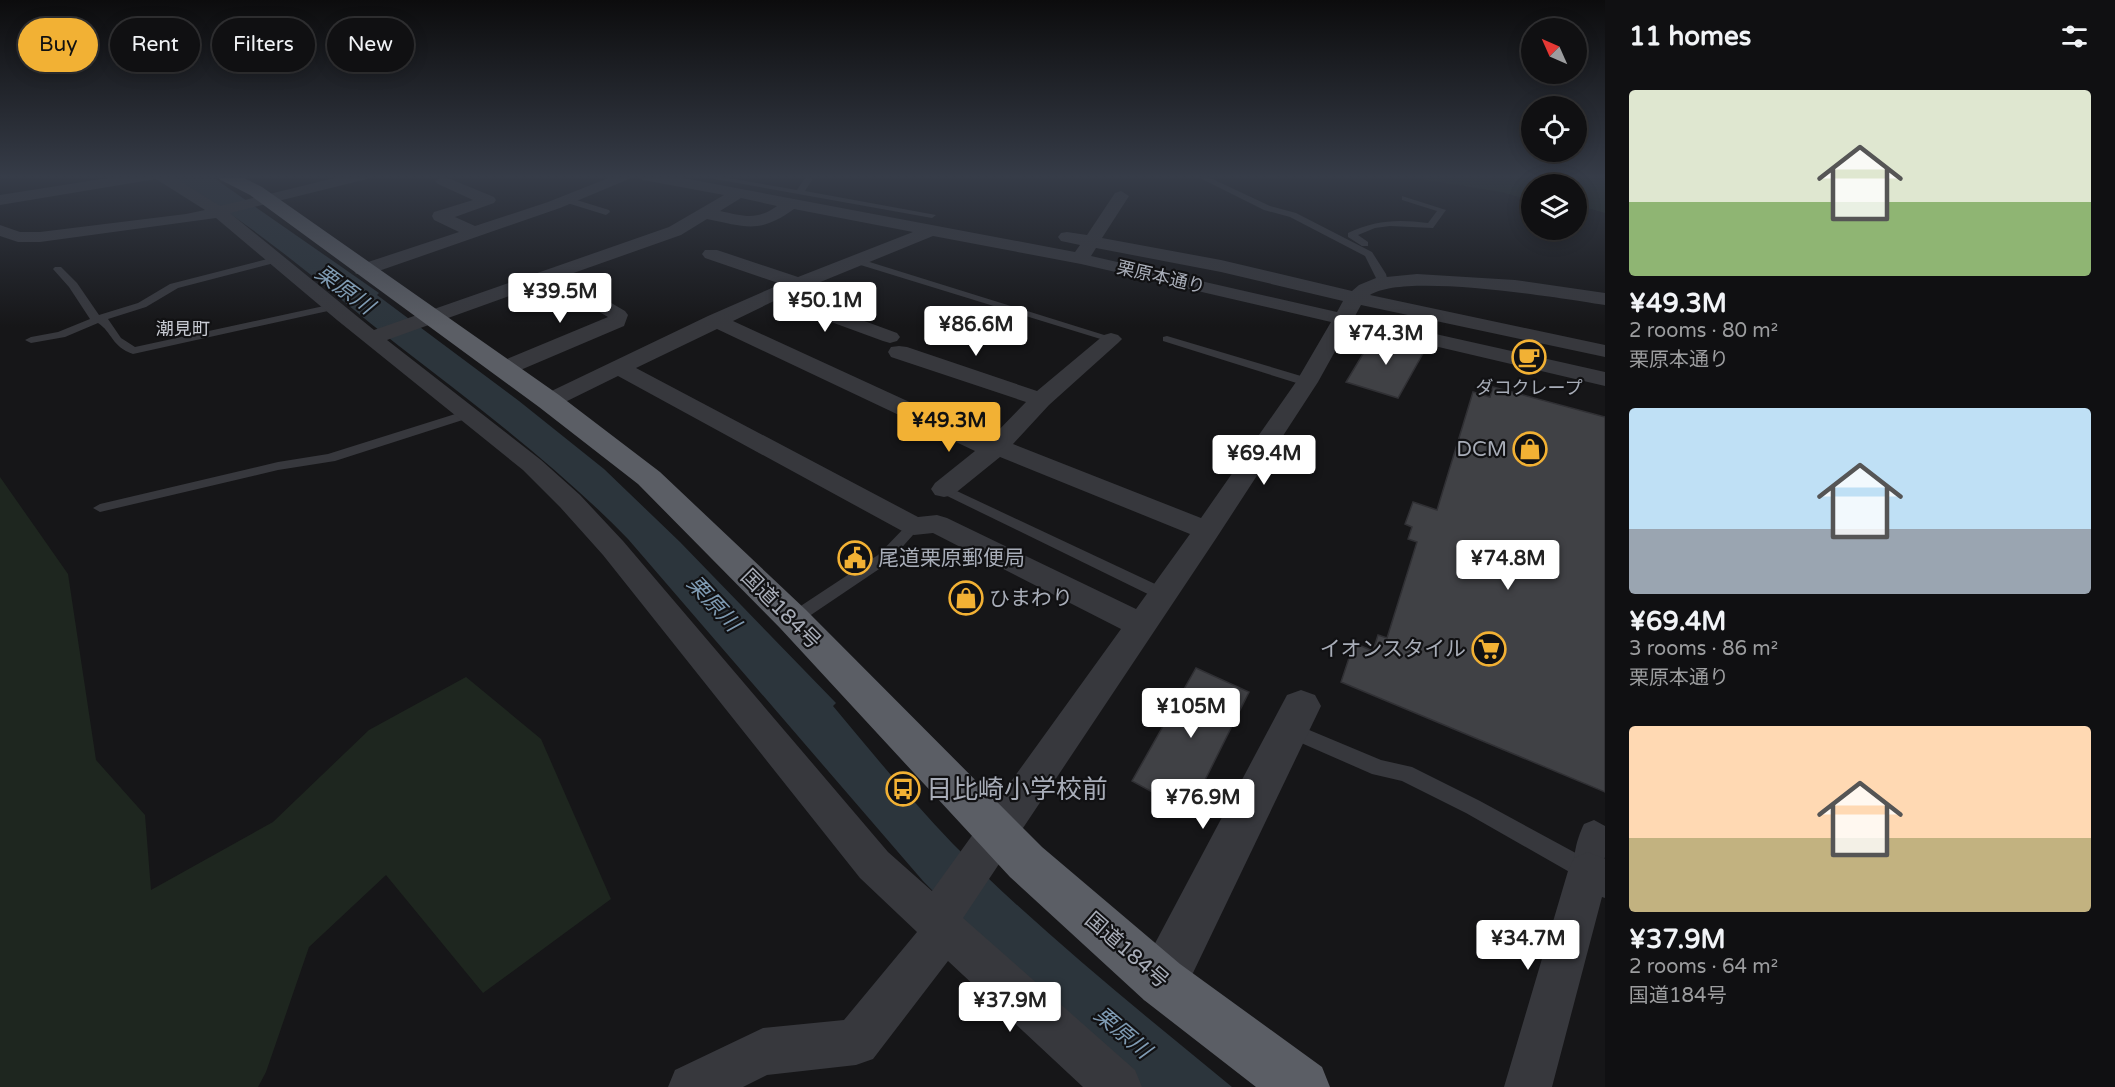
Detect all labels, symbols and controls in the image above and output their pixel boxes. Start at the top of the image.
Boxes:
chip: Buy [18,18,98,72]
chip: Rent [110,18,200,72]
chip: Filters [212,18,315,72]
chip: New [327,18,414,72]
north arrow [1521,18,1587,84]
map controls [1521,18,1587,240]
icon: filters [2058,20,2091,53]
text: 11 homes [1629,21,1751,52]
button: locate [1521,96,1587,162]
icon: home [1806,129,1914,237]
button: layers [1521,174,1587,240]
street label: 栗原本通り [1115,256,1207,298]
water label: 栗原川 [310,260,380,321]
pin: ¥39.5M [511,273,609,324]
text: ¥39.5M [522,280,598,304]
pin: ¥50.1M [776,282,874,333]
text: ¥49.3M [1629,288,1727,319]
text: ¥50.1M [787,289,863,313]
pin: ¥86.6M [927,306,1025,357]
text: ¥86.6M [938,313,1014,337]
pin: ¥74.3M [1337,315,1435,366]
district label: 潮見町 [156,318,210,340]
text: 2 rooms · 80 m² [1629,319,1778,343]
text: ¥74.3M [1348,322,1424,346]
cafe icon: ダコクレープ [1511,339,1547,375]
text: 栗原本通り [1629,348,1729,372]
place label: ダコクレープ [1476,377,1582,399]
pin: ¥49.3M [900,402,998,453]
text: ¥49.3M [911,409,987,433]
shop icon: DCM [1512,431,1548,467]
pin: ¥69.4M [1215,435,1313,486]
place label: DCM [1456,437,1507,462]
text: ¥69.4M [1227,442,1301,466]
icon: home [1806,447,1914,555]
public building icon: 尾道栗原郵便局 [837,540,873,576]
pin: ¥74.8M [1459,540,1557,591]
place label: 尾道栗原郵便局 [878,546,1025,571]
text: ¥74.8M [1470,547,1546,571]
street label: 国道184号 [736,564,826,654]
water label: 栗原川 [681,571,747,638]
shop icon: ひまわり [948,580,984,616]
place label: ひまわり [989,586,1073,611]
text: ¥69.4M [1629,606,1726,637]
supermarket icon: イオンスタイル [1471,631,1507,667]
place label: イオンスタイル [1319,637,1466,662]
text: 3 rooms · 86 m² [1629,637,1778,661]
text: 栗原本通り [1629,666,1729,690]
pin: ¥105M [1149,688,1233,739]
text: ¥105M [1156,695,1226,719]
icon: home [1806,765,1914,873]
bus stop icon: 日比崎小学校前 [885,771,921,807]
place label: 日比崎小学校前 [926,774,1108,805]
pin: ¥76.9M [1154,779,1252,830]
text: ¥76.9M [1165,786,1241,810]
street label: 国道184号 [1080,907,1174,993]
pin: ¥34.7M [1479,920,1577,971]
text: ¥37.9M [1629,924,1726,955]
text: ¥34.7M [1490,927,1566,951]
text: 2 rooms · 64 m² [1629,955,1778,979]
pin: ¥37.9M [961,982,1059,1033]
text: 国道184号 [1629,984,1727,1008]
text: ¥37.9M [973,989,1047,1013]
water label: 栗原川 [1089,1002,1158,1065]

